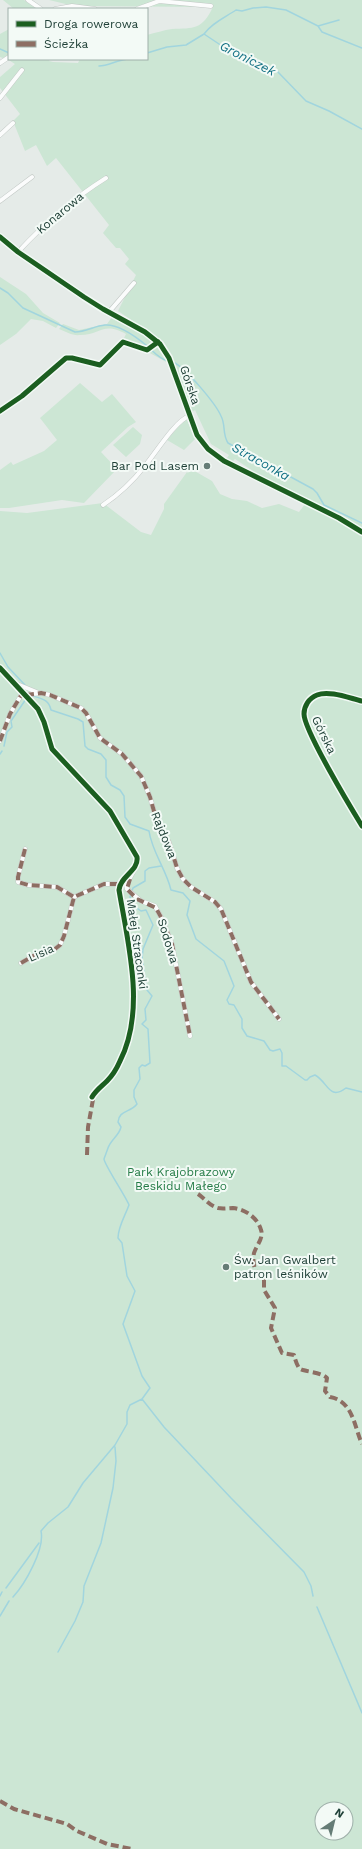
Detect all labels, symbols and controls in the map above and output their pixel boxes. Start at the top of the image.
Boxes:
legend [8,8,148,60]
text: Droga rowerowa [44,17,139,31]
text: Ścieżka [44,37,89,51]
water label: Groniczek [217,38,279,79]
street label: Konarowa [34,189,87,237]
street label: Górska [177,364,203,407]
water label: Straconka [229,439,292,483]
place label: Bar Pod Lasem [111,459,199,473]
marker: Bar Pod Lasem [202,461,212,471]
street label: Górska [309,714,339,756]
street label: Rajdowa [148,810,180,861]
street label: Małej Straconki [124,898,150,990]
street label: Sodowa [155,917,181,965]
street label: Lisia [26,941,56,965]
park label: Park Krajobrazowy Beskidu Małego [127,1165,236,1193]
place label: Św. Jan Gwalbert patron leśników [234,1253,336,1281]
marker: Św. Jan Gwalbert patron leśników [221,1262,231,1272]
north arrow [314,1801,354,1841]
text: N [332,1806,347,1821]

